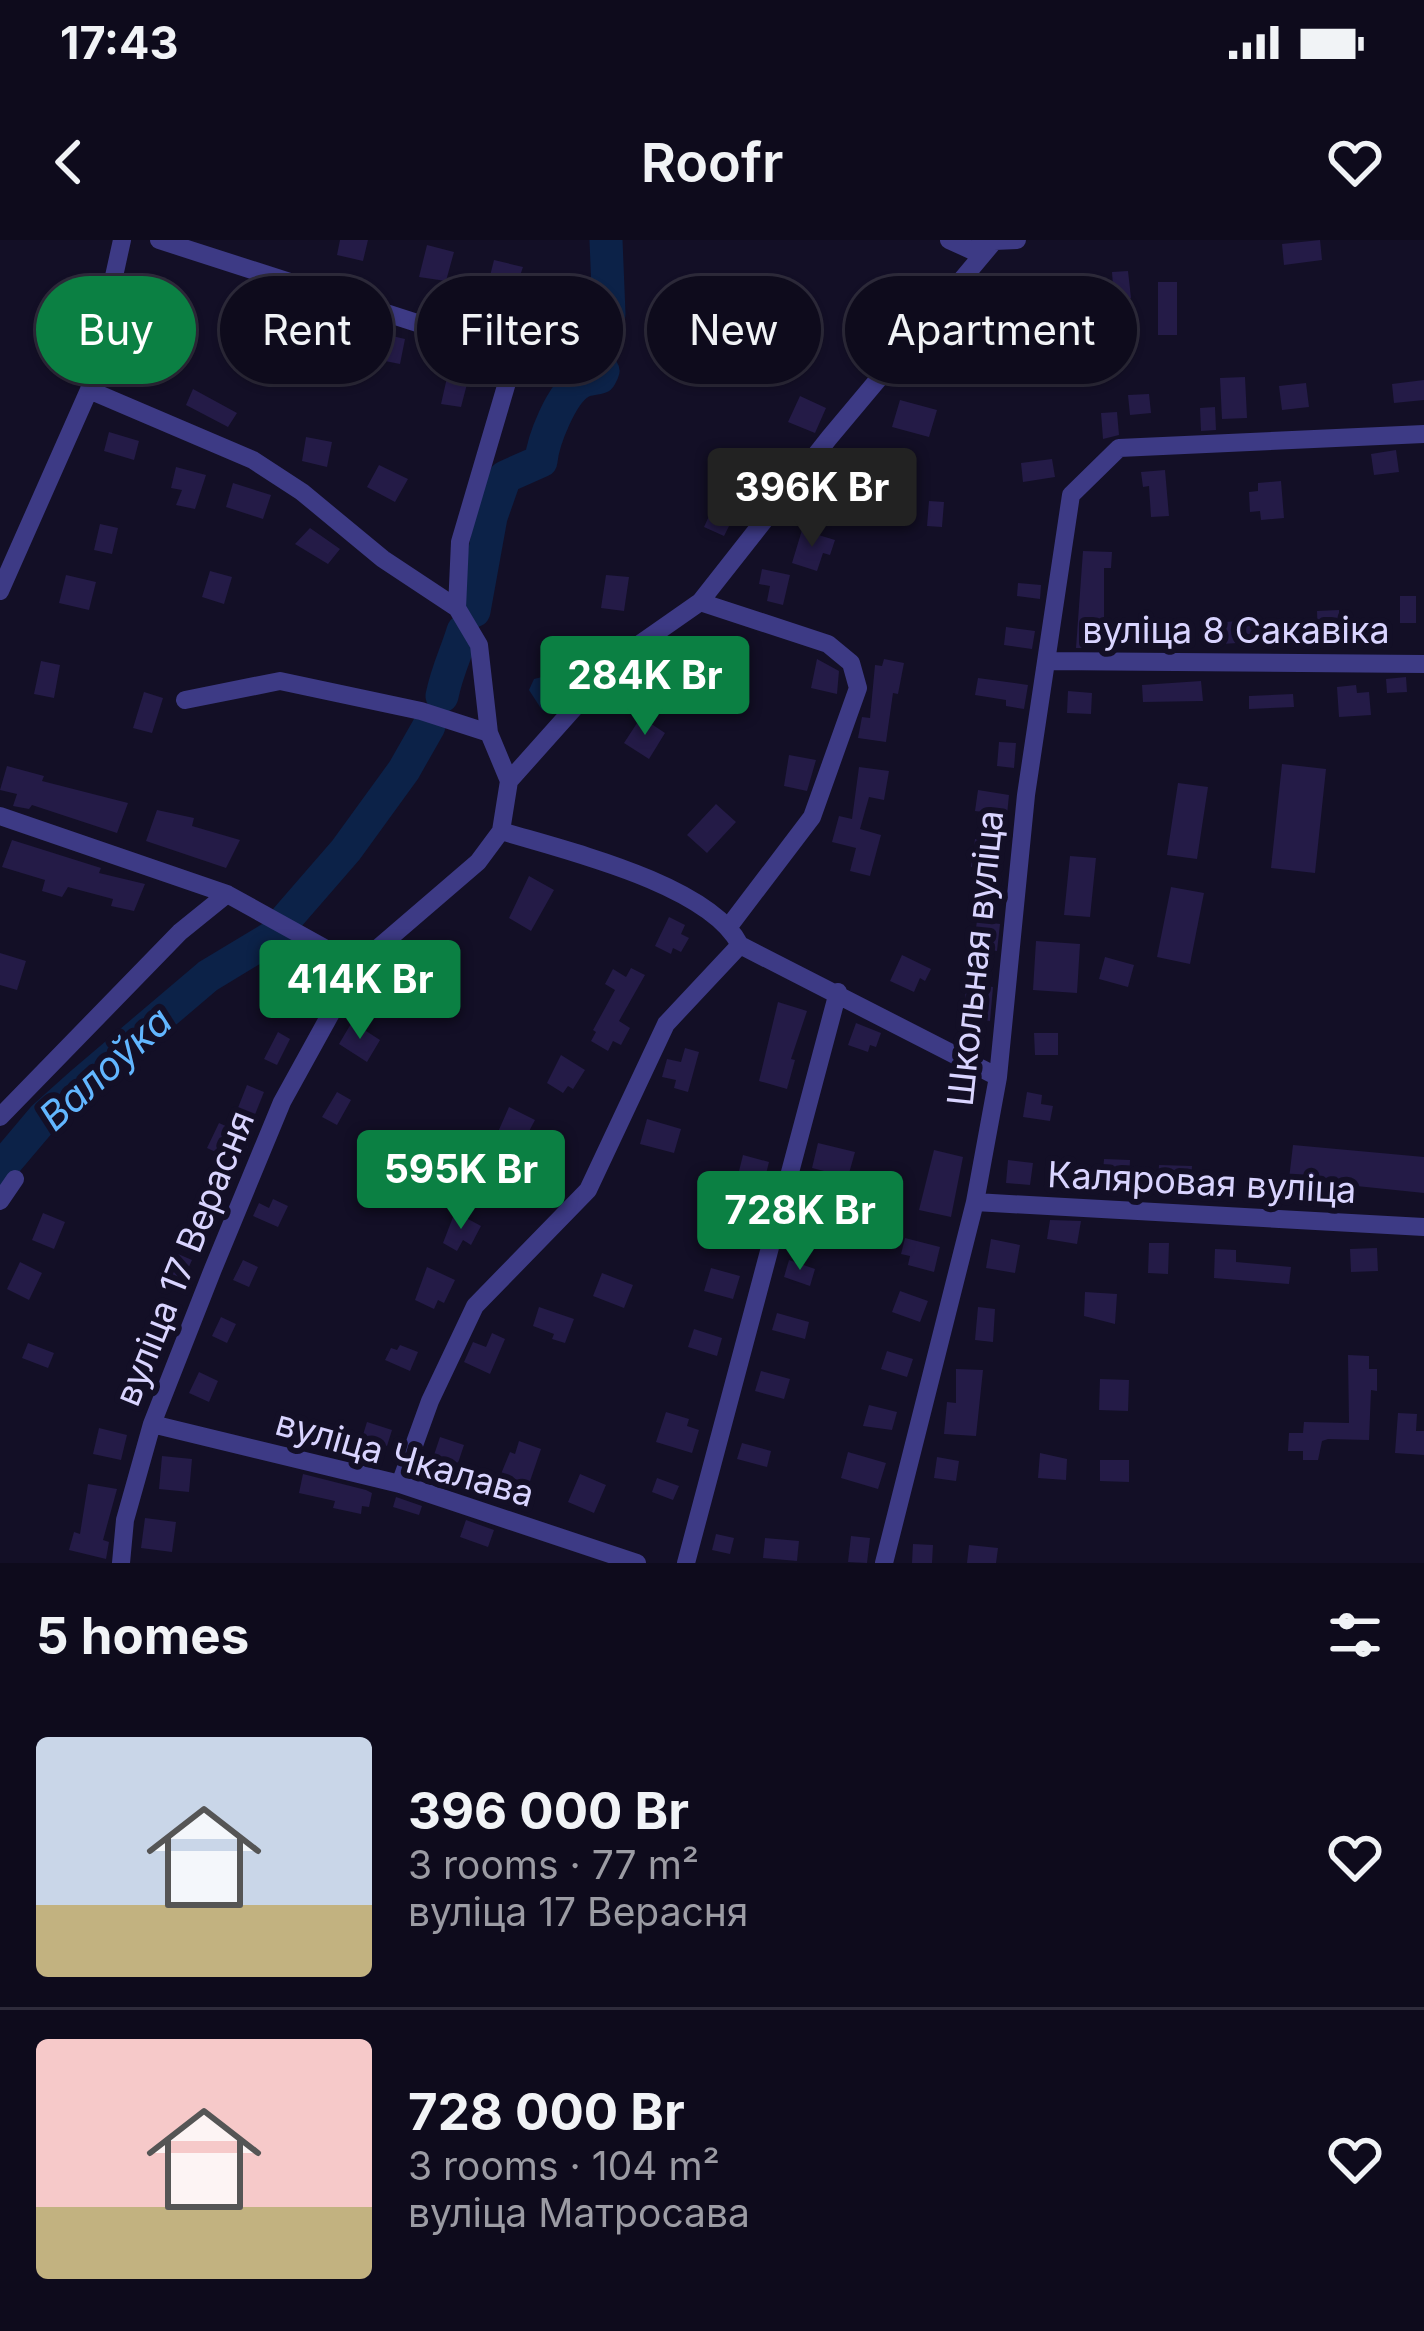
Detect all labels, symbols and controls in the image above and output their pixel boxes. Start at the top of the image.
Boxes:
text: 17:43 [60,15,179,70]
icon: back [36,129,102,195]
icon: heart [1322,129,1388,195]
text: Roofr [641,130,783,195]
chip: Buy [36,276,196,384]
chip: Rent [220,276,393,384]
chip: Filters [417,276,623,384]
chip: New [647,276,821,384]
chip: Apartment [845,276,1137,384]
pin: 396K Br [701,448,923,550]
text: 396K Br [735,463,889,510]
street label: вуліца 8 Сакавіка [1082,608,1390,652]
pin: 284K Br [534,636,756,738]
text: 284K Br [567,651,723,698]
street label: Школьная вуліца [938,808,1012,1108]
pin: 414K Br [249,940,471,1042]
text: 414K Br [286,955,434,1002]
water label: Валоўка [29,996,181,1140]
street label: вуліца 17 Верасня [105,1104,263,1412]
pin: 595K Br [350,1130,572,1232]
text: 595K Br [384,1145,538,1192]
street label: Каляровая вуліца [1046,1152,1358,1212]
pin: 728K Br [689,1171,911,1273]
text: 728K Br [724,1186,876,1233]
street label: вуліца Чкалава [271,1400,539,1516]
icon: filters [1322,1602,1388,1668]
text: 5 homes [36,1605,249,1666]
text: 396 000 Br [408,1780,689,1841]
icon: home [132,1785,276,1929]
icon: heart [1322,1824,1388,1890]
text: 3 rooms · 77 m² [408,1841,699,1888]
text: вуліца 17 Верасня [408,1888,749,1935]
text: 728 000 Br [408,2081,685,2142]
icon: home [132,2087,276,2231]
icon: heart [1322,2126,1388,2192]
text: 3 rooms · 104 m² [408,2142,720,2189]
text: вуліца Матросава [408,2189,750,2236]

